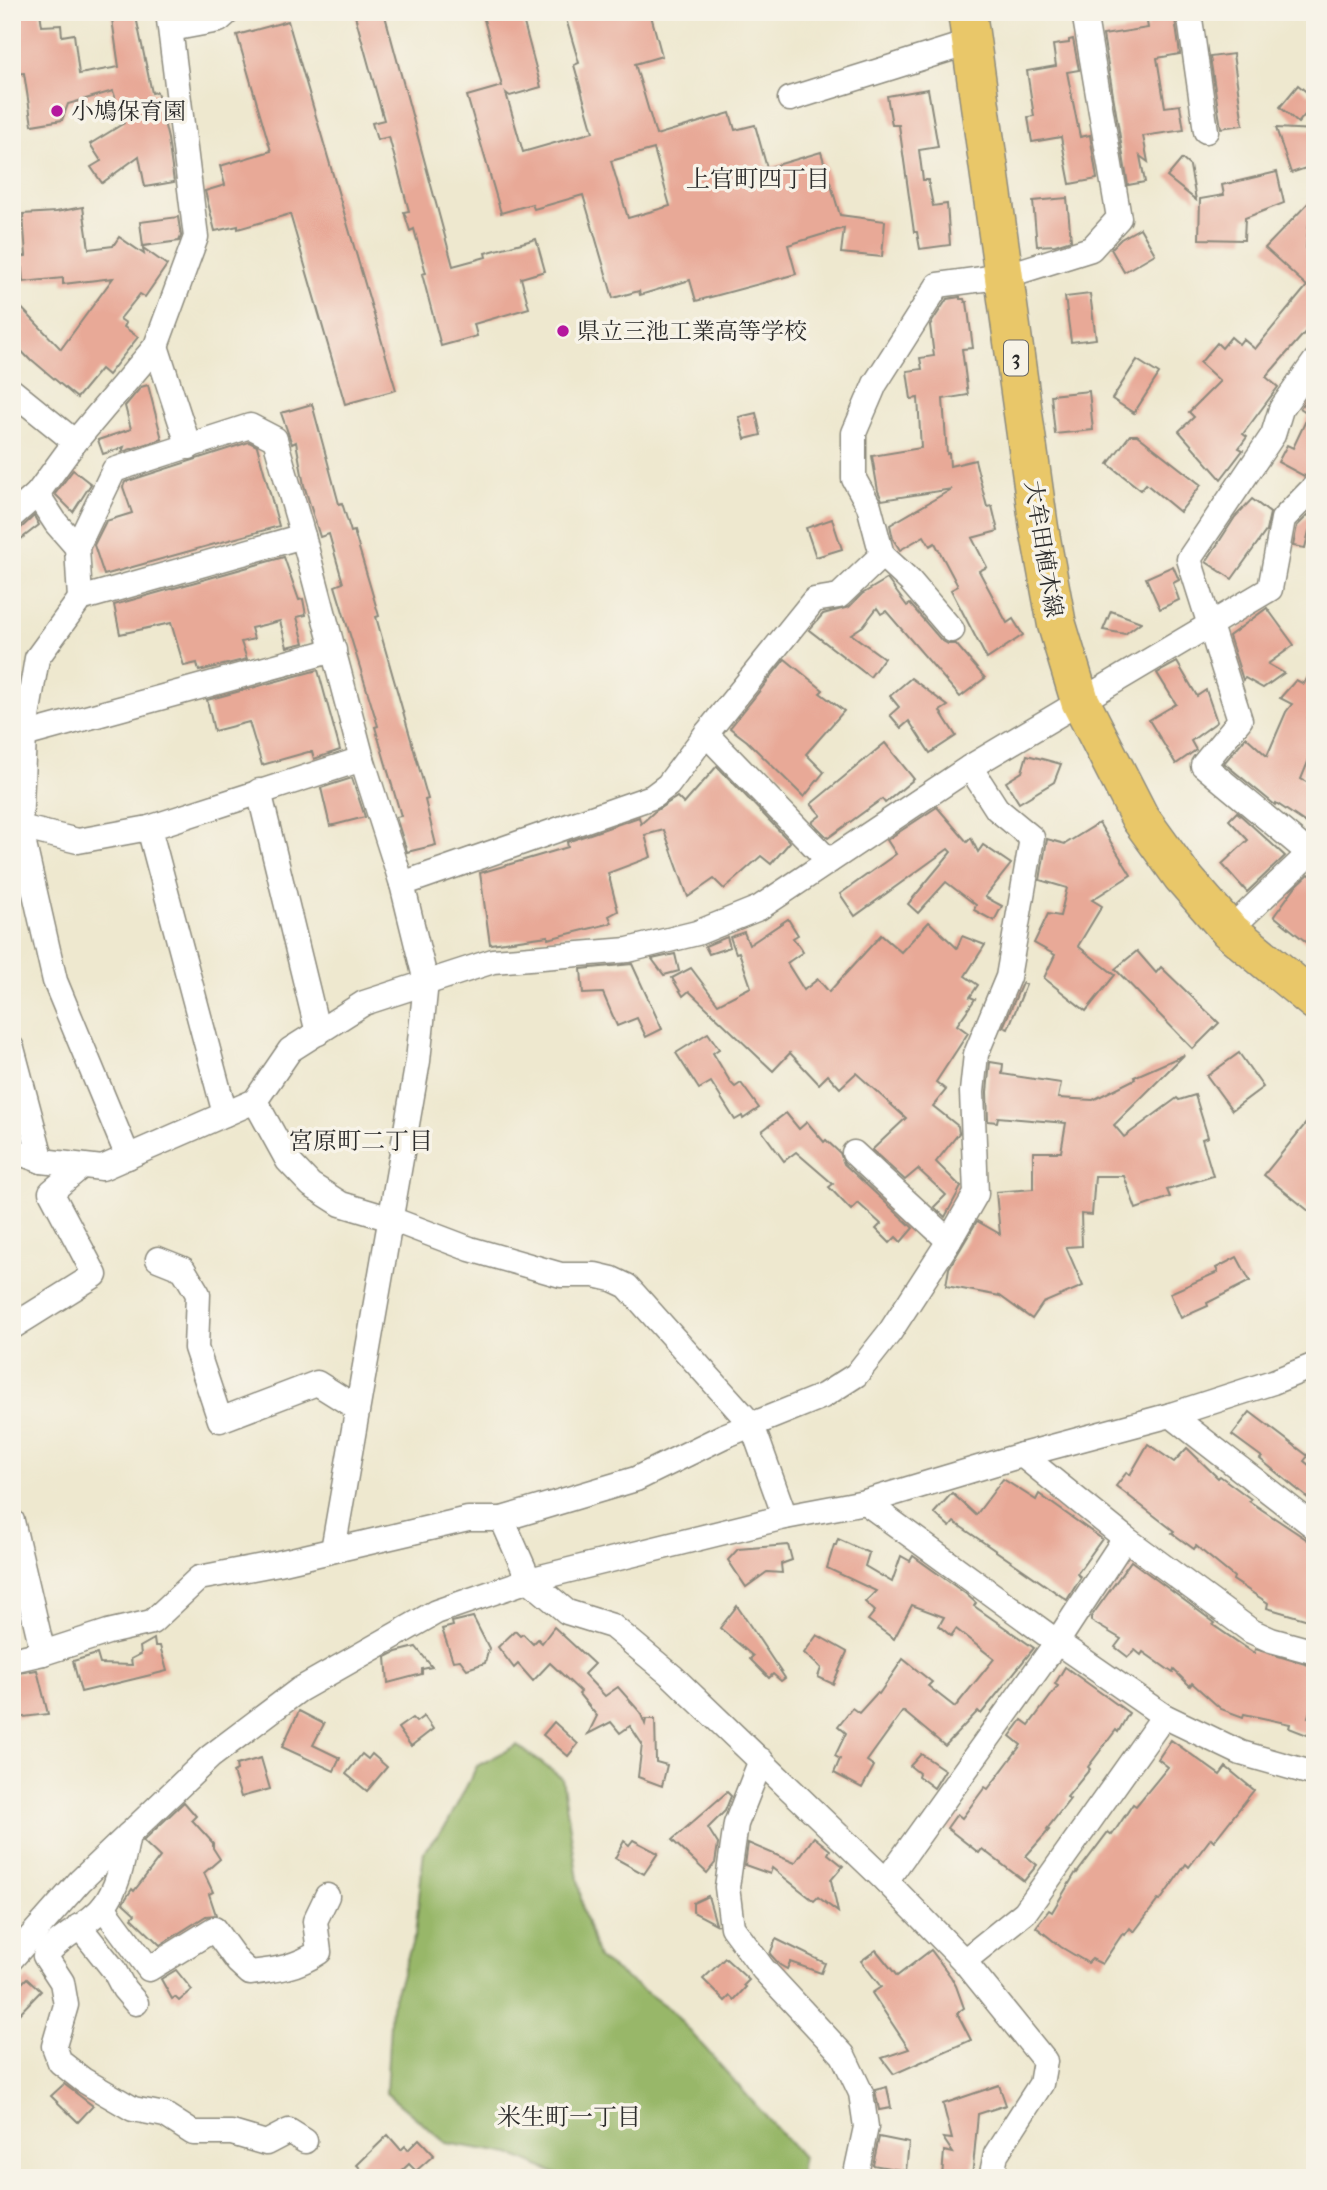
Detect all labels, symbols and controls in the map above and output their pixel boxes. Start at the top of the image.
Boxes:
place label: 小鳩保育園 [71,98,186,125]
marker: 小鳩保育園 [49,103,65,119]
district label: 上官町四丁目 [686,165,830,193]
place label: 県立三池工業高等学校 [577,318,807,345]
marker: 県立三池工業高等学校 [555,323,571,339]
road number: 3 [1004,340,1028,376]
street label: 大牟田植木線 [1019,479,1068,619]
district label: 宮原町二丁目 [289,1127,433,1155]
district label: 米生町一丁目 [497,2103,641,2131]

